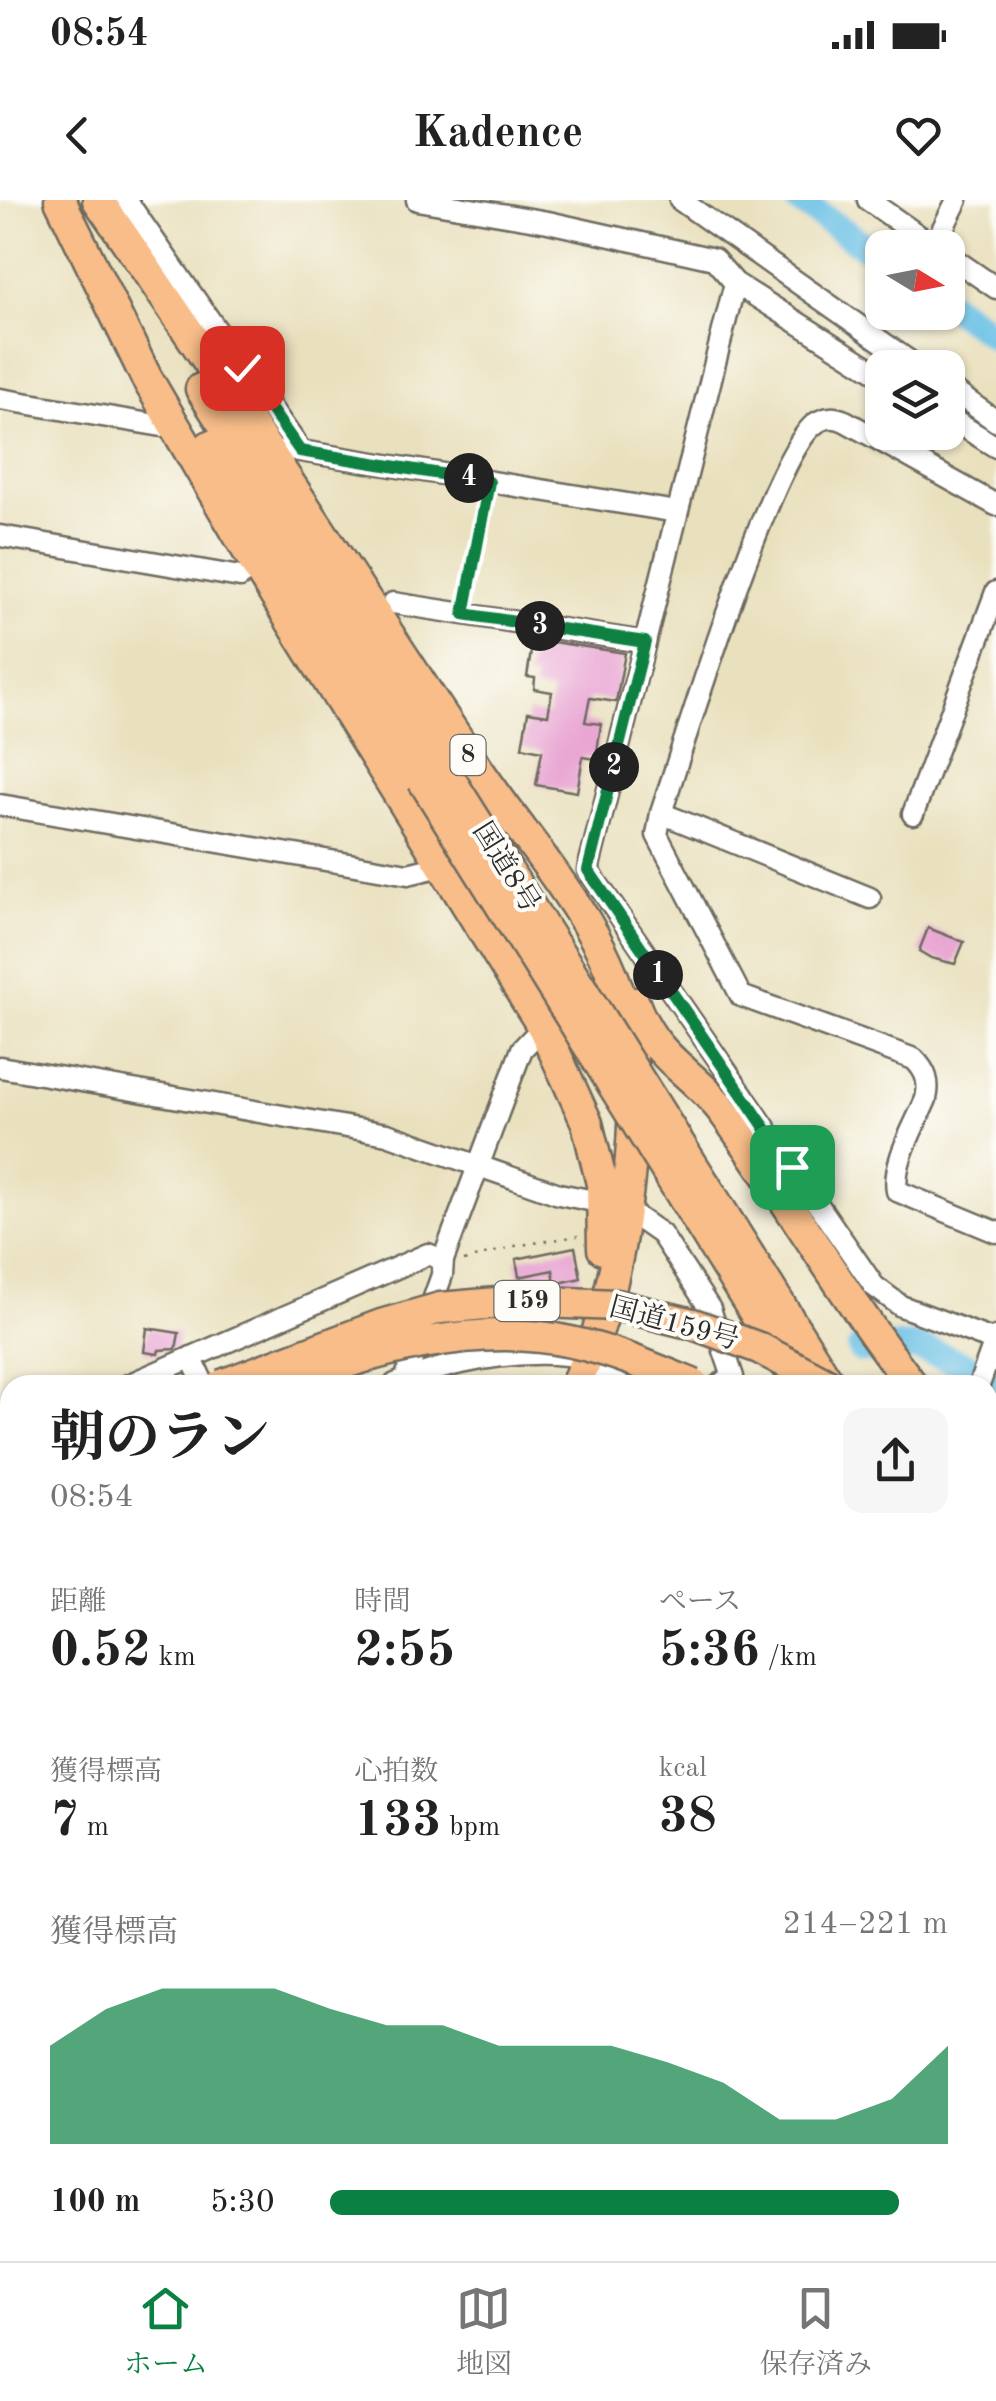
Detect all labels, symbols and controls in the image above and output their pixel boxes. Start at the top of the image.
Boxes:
text: 08:54 [50,16,149,54]
icon: back [50,108,105,163]
icon: heart [891,108,946,163]
text: Kadence [413,112,583,157]
north arrow [865,230,965,330]
map controls [865,230,965,450]
pin [200,326,285,411]
icon: check [215,341,270,396]
button: layers [865,350,965,450]
pin: 4 [444,453,494,503]
text: 4 [461,464,477,492]
pin: 3 [515,601,565,651]
text: 3 [532,612,548,640]
road number: 8 [450,735,486,775]
pin: 2 [589,742,639,792]
text: 2 [606,753,622,781]
street label: 国道8号 [467,816,546,918]
pin: 1 [633,950,683,1000]
text: 1 [650,961,666,989]
pin [750,1125,835,1210]
icon: arrive [765,1140,820,1195]
road number: 159 [494,1281,560,1321]
street label: 国道159号 [606,1291,743,1356]
button: share [843,1408,948,1513]
text: 朝のラン [50,1413,270,1468]
text: 08:54 [50,1482,133,1514]
text: 距離 [50,1589,106,1617]
text: 時間 [354,1589,410,1617]
text: ペース [659,1589,741,1617]
text: 0.52 [50,1627,151,1677]
text: 2:55 [354,1627,455,1677]
text: 5:36 [659,1627,760,1677]
text: km [151,1644,196,1672]
text: /km [760,1644,817,1672]
text: kcal [659,1755,707,1783]
text: 獲得標高 [50,1759,162,1787]
text: 心拍数 [354,1759,438,1787]
text: 38 [659,1793,717,1843]
text: 7 [50,1797,79,1847]
text: 133 [354,1797,441,1847]
text: m [79,1814,109,1842]
text: bpm [441,1814,500,1842]
text: 214–221 m [782,1909,948,1941]
text: 獲得標高 [50,1918,178,1950]
text: 100 m [50,2187,140,2219]
text: 5:30 [210,2187,275,2219]
tab: ホーム [124,2281,208,2384]
tab: 地図 [456,2281,512,2384]
tab: 保存済み [760,2281,872,2384]

